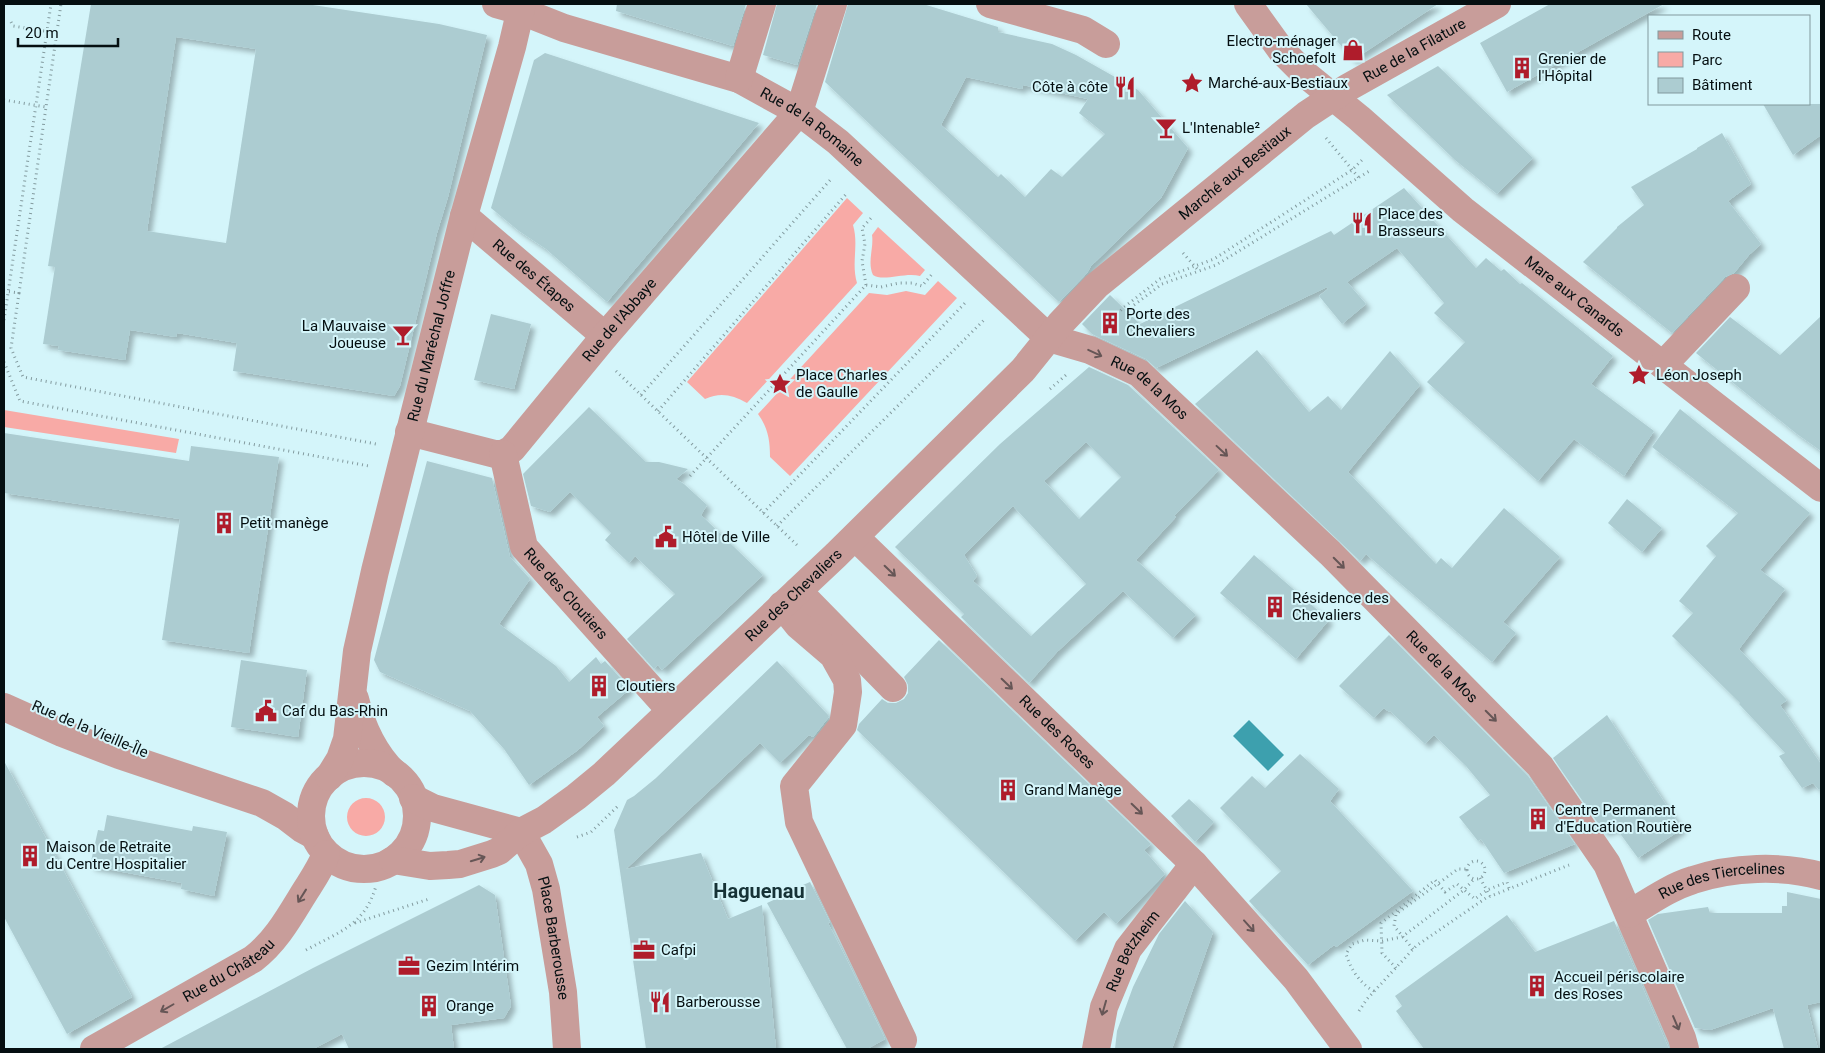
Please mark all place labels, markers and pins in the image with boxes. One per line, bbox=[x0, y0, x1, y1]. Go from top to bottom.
place label: Electro-ménager Schoefolt bbox=[1226, 32, 1336, 67]
shop icon: Electro-ménager Schoefolt bbox=[1340, 37, 1366, 63]
place label: Grenier de l'Hôpital bbox=[1538, 50, 1606, 85]
building icon: Grenier de l'Hôpital bbox=[1509, 55, 1535, 81]
place icon: Marché-aux-Bestiaux bbox=[1179, 70, 1205, 96]
restaurant icon: Côte à côte bbox=[1112, 74, 1138, 100]
place label: Marché-aux-Bestiaux bbox=[1208, 74, 1348, 92]
place label: Côte à côte bbox=[1032, 78, 1108, 96]
bar icon: L'Intenable² bbox=[1153, 115, 1179, 141]
place label: L'Intenable² bbox=[1182, 119, 1260, 137]
place label: Place des Brasseurs bbox=[1378, 205, 1445, 240]
restaurant icon: Place des Brasseurs bbox=[1349, 210, 1375, 236]
place label: Porte des Chevaliers bbox=[1126, 305, 1195, 340]
building icon: Porte des Chevaliers bbox=[1097, 310, 1123, 336]
place label: La Mauvaise Joueuse bbox=[302, 317, 386, 352]
bar icon: La Mauvaise Joueuse bbox=[390, 322, 416, 348]
place icon: Léon Joseph bbox=[1626, 362, 1652, 388]
place label: Place Charles de Gaulle bbox=[796, 366, 887, 401]
place label: Léon Joseph bbox=[1656, 366, 1742, 384]
place icon: Place Charles de Gaulle bbox=[767, 371, 793, 397]
building icon: Petit manège bbox=[211, 510, 237, 536]
place label: Petit manège bbox=[240, 514, 328, 532]
public building icon: Hôtel de Ville bbox=[653, 524, 679, 550]
place label: Hôtel de Ville bbox=[682, 528, 770, 546]
place label: Résidence des Chevaliers bbox=[1292, 589, 1389, 624]
building icon: Résidence des Chevaliers bbox=[1262, 594, 1288, 620]
building icon: Cloutiers bbox=[586, 673, 612, 699]
place label: Cloutiers bbox=[616, 677, 676, 695]
public building icon: Caf du Bas-Rhin bbox=[253, 698, 279, 724]
place label: Caf du Bas-Rhin bbox=[282, 702, 388, 720]
building icon: Grand Manège bbox=[995, 777, 1021, 803]
place label: Grand Manège bbox=[1024, 781, 1122, 799]
place label: Centre Permanent d'Education Routière bbox=[1555, 801, 1692, 836]
building icon: Centre Permanent d'Education Routière bbox=[1525, 806, 1551, 832]
place label: Maison de Retraite du Centre Hospitalier bbox=[46, 838, 186, 873]
building icon: Maison de Retraite du Centre Hospitalier bbox=[17, 843, 43, 869]
office icon: Cafpi bbox=[631, 937, 657, 963]
place label: Cafpi bbox=[661, 941, 696, 959]
office icon: Gezim Intérim bbox=[396, 953, 422, 979]
place label: Gezim Intérim bbox=[426, 957, 519, 975]
place label: Accueil périscolaire des Roses bbox=[1554, 968, 1684, 1003]
building icon: Accueil périscolaire des Roses bbox=[1524, 973, 1550, 999]
restaurant icon: Barberousse bbox=[647, 989, 673, 1015]
building icon: Orange bbox=[416, 993, 442, 1019]
place label: Barberousse bbox=[676, 993, 760, 1011]
place label: Orange bbox=[446, 997, 494, 1015]

